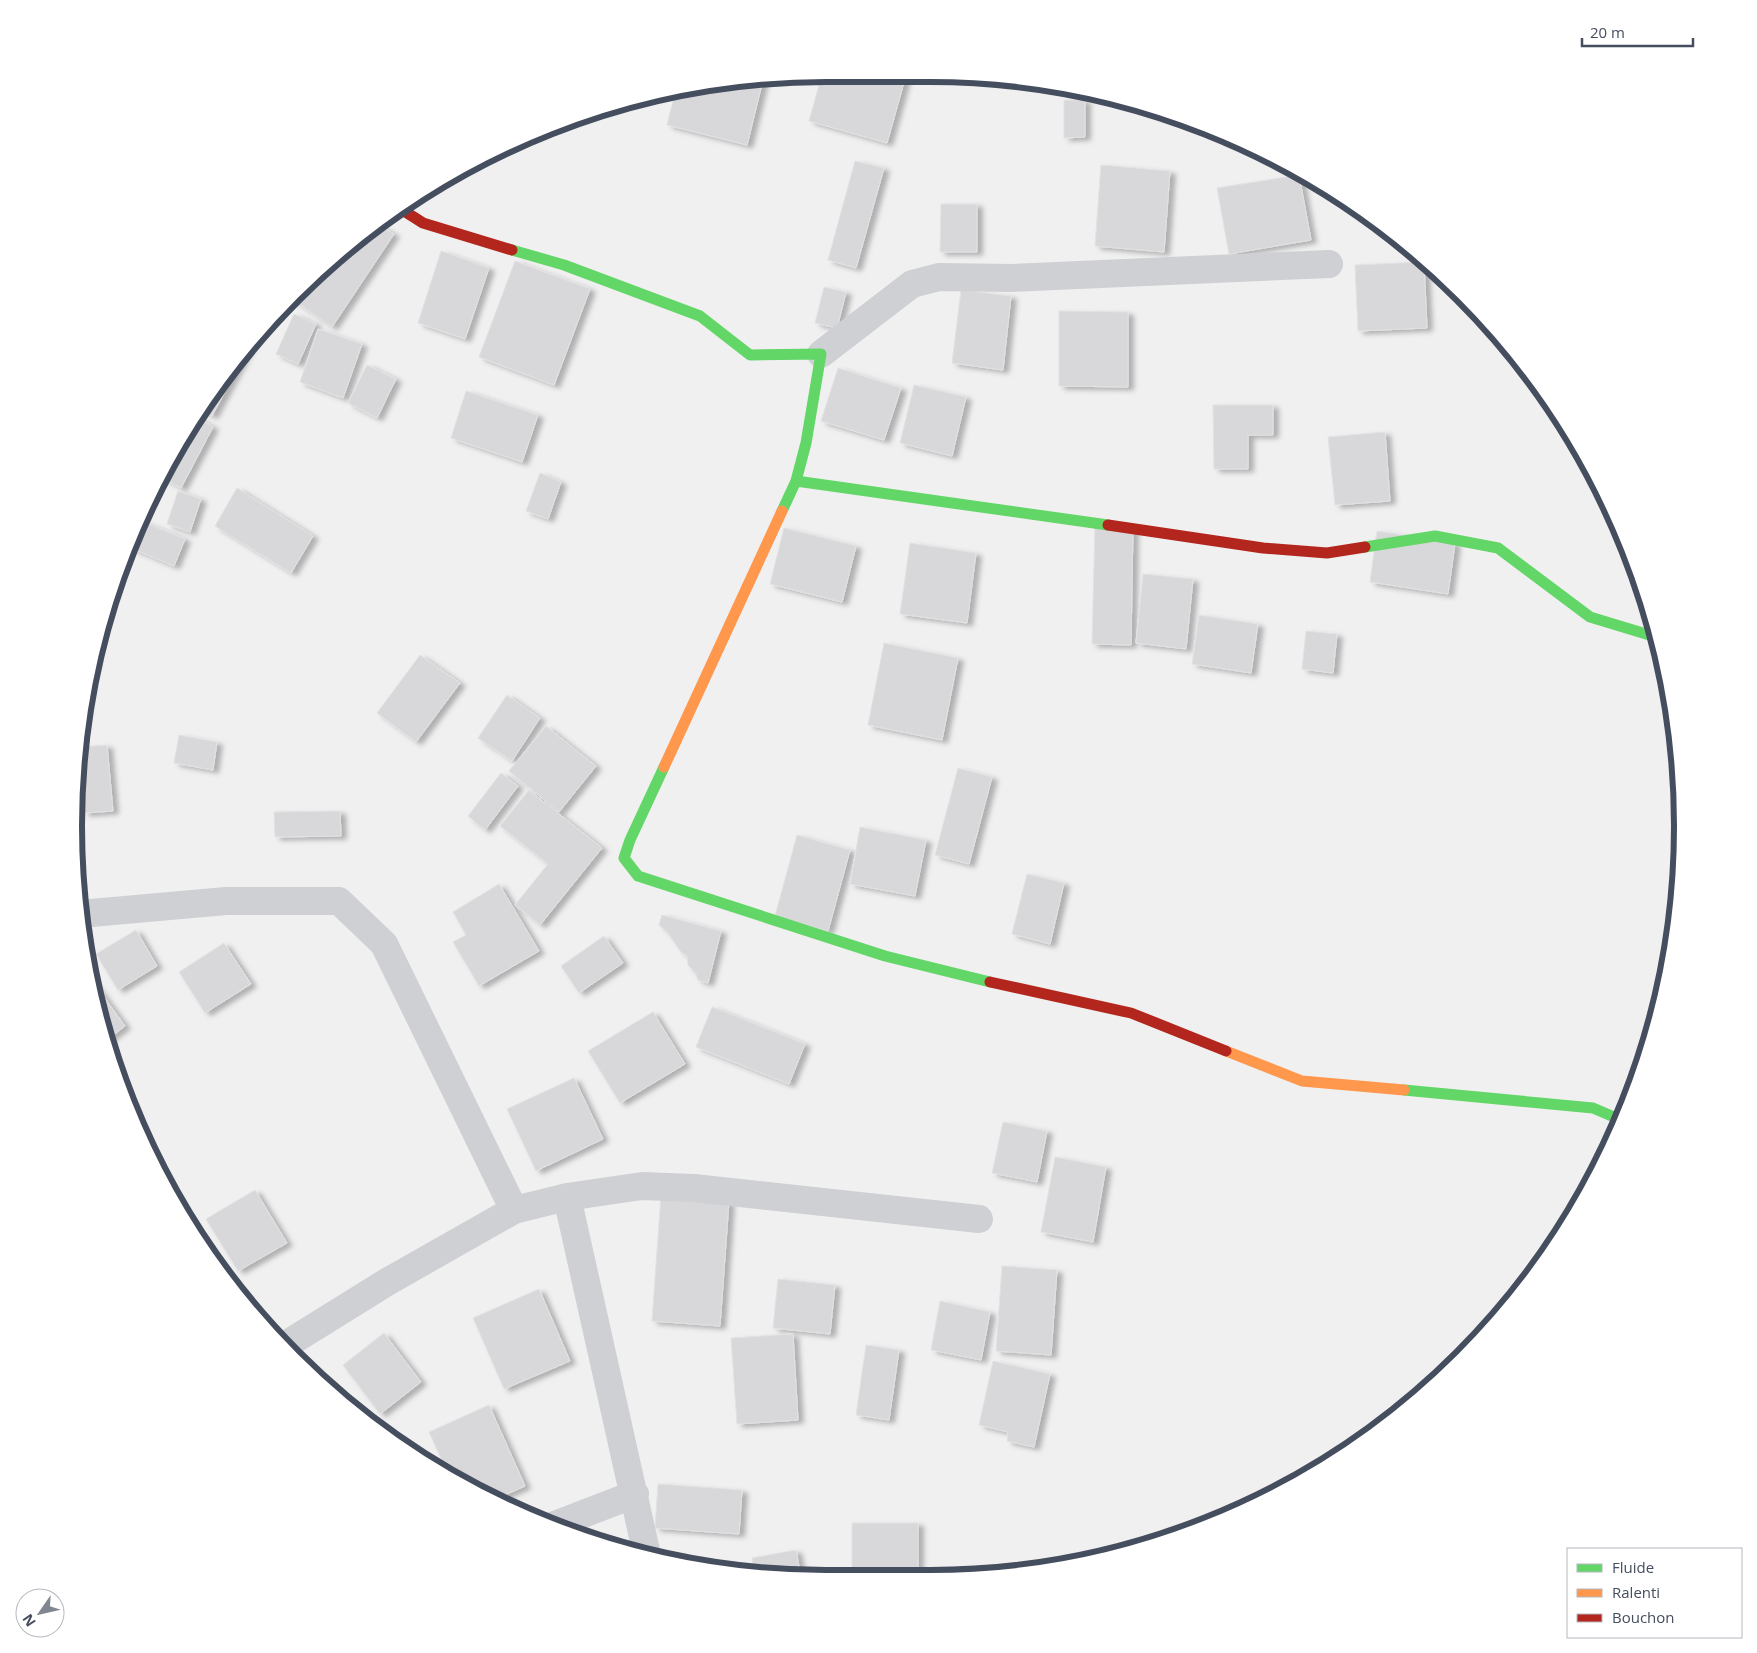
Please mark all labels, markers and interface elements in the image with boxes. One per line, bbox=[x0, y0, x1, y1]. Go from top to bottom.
scale bar bbox=[1582, 15, 1693, 47]
text: 20 m bbox=[1590, 22, 1625, 42]
legend bbox=[1567, 1548, 1742, 1638]
text: Fluide bbox=[1612, 1557, 1654, 1577]
text: Ralenti bbox=[1612, 1582, 1660, 1602]
north arrow bbox=[15, 1588, 65, 1638]
text: Bouchon bbox=[1612, 1607, 1675, 1627]
text: N bbox=[18, 1611, 40, 1631]

